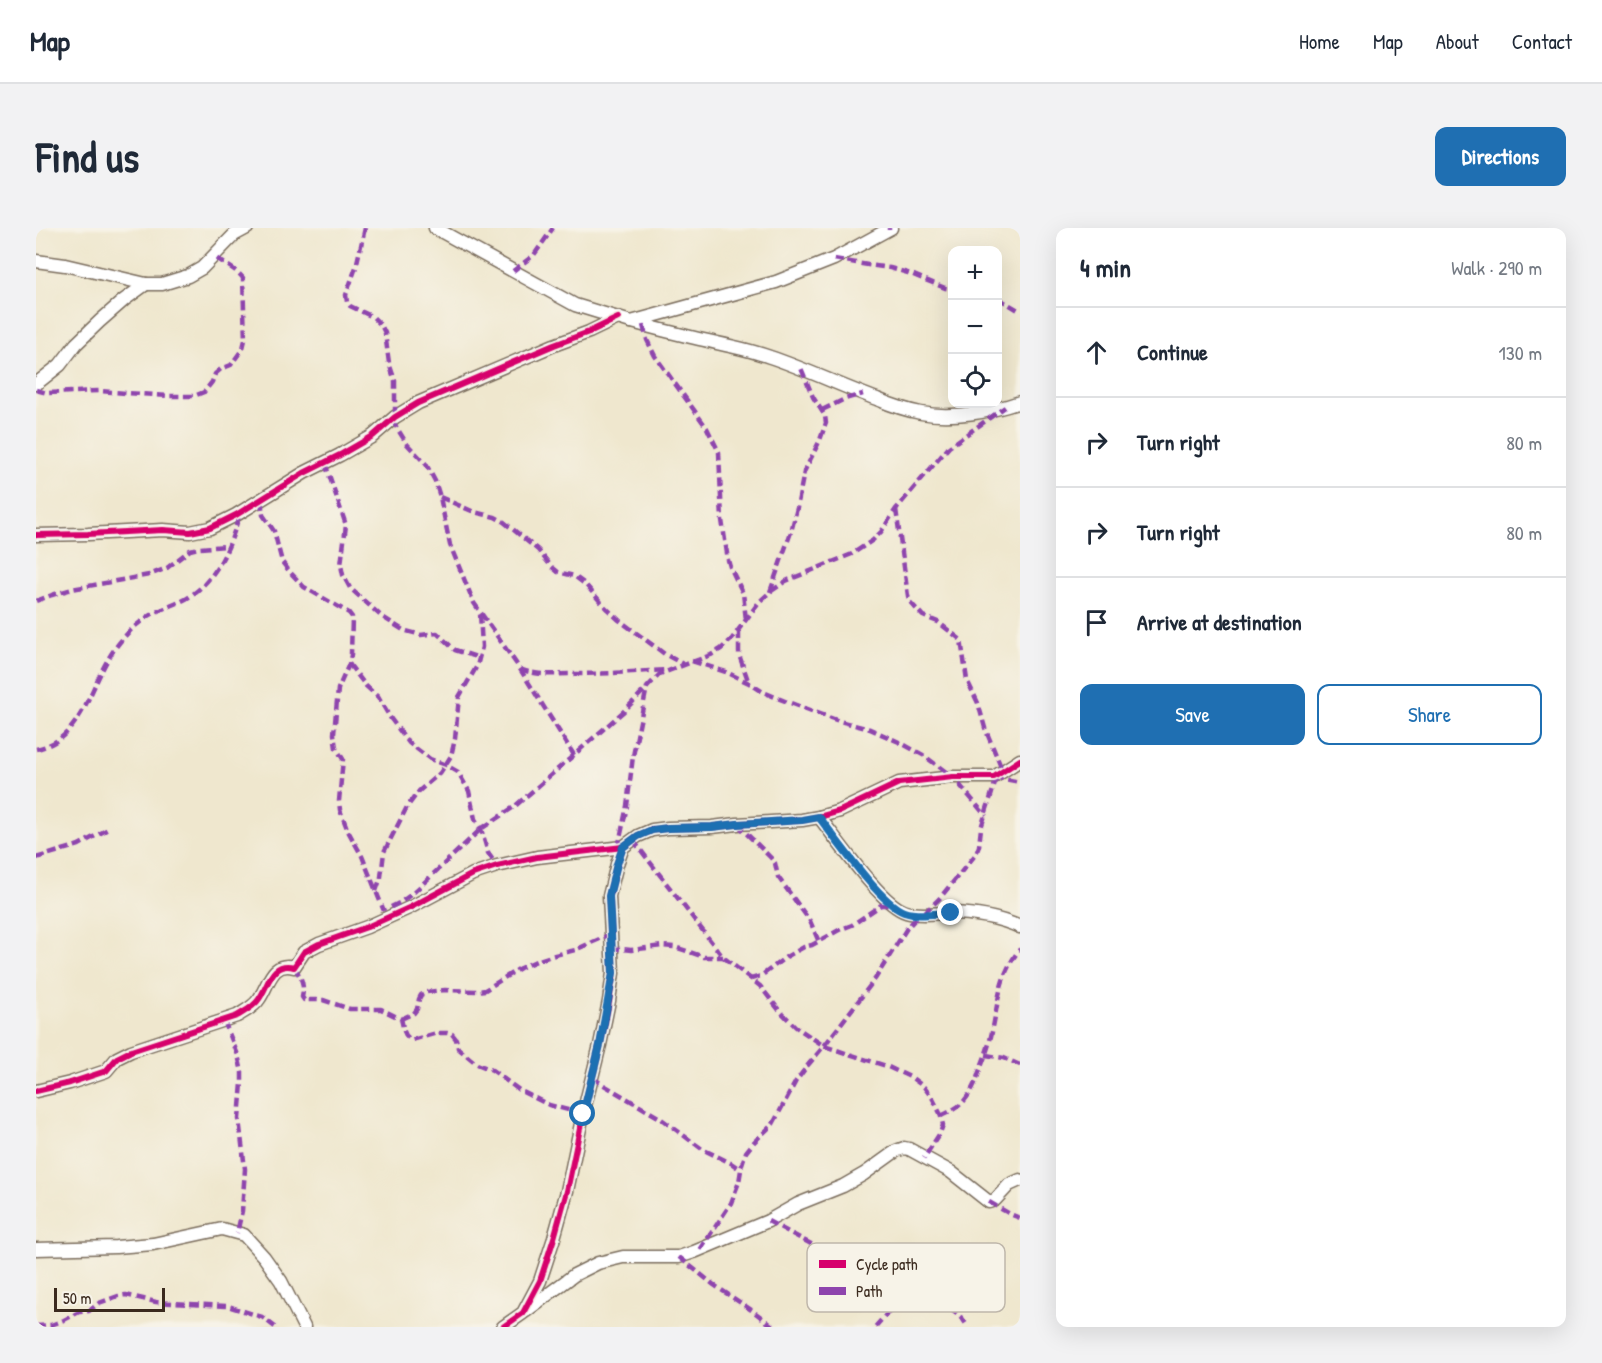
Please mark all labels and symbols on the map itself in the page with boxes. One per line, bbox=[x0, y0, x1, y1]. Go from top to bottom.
route end bbox=[937, 899, 963, 925]
route start bbox=[569, 1100, 595, 1126]
legend bbox=[807, 1243, 1005, 1312]
text: Cycle path bbox=[856, 1253, 918, 1275]
text: Path bbox=[856, 1280, 882, 1302]
scale bar bbox=[54, 1285, 165, 1312]

